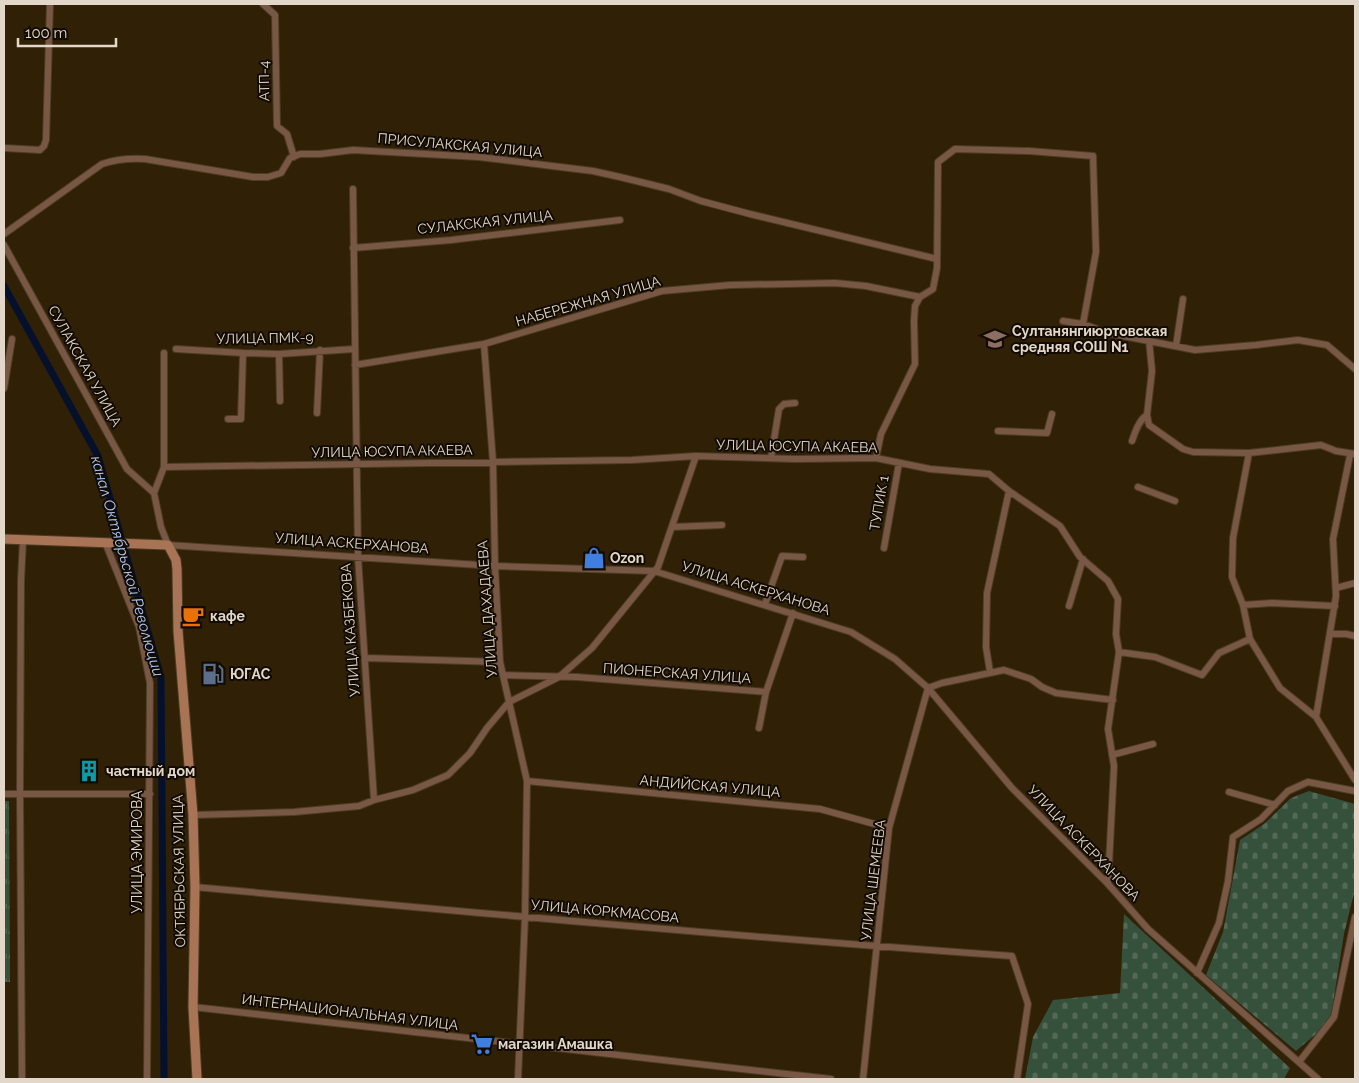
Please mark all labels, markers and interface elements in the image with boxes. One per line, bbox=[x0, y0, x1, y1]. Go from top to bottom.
scale bar bbox=[18, 15, 115, 47]
text: 100 m bbox=[25, 24, 67, 42]
street label: АТП-4 bbox=[256, 60, 272, 101]
street label: ПРИСУЛАКСКАЯ УЛИЦА bbox=[377, 130, 543, 160]
street label: СУЛАКСКАЯ УЛИЦА bbox=[417, 207, 554, 237]
street label: НАБЕРЕЖНАЯ УЛИЦА bbox=[514, 273, 663, 329]
street label: СУЛАКСКАЯ УЛИЦА bbox=[45, 303, 125, 430]
place label: Султанянгиюртовская средняя СОШ N1 bbox=[1012, 323, 1167, 355]
school or university icon: Султанянгиюртовская средняя СОШ N1 bbox=[982, 326, 1008, 352]
street label: УЛИЦА ПМК-9 bbox=[216, 329, 314, 347]
street label: УЛИЦА ЮСУПА АКАЕВА bbox=[716, 437, 878, 455]
street label: УЛИЦА ЮСУПА АКАЕВА bbox=[311, 442, 473, 460]
water label: канал Октябрьской Революции bbox=[87, 454, 167, 679]
street label: ТУПИК 1 bbox=[866, 474, 892, 532]
street label: УЛИЦА АСКЕРХАНОВА bbox=[275, 530, 430, 556]
street label: УЛИЦА ДАХАДАЕВА bbox=[474, 539, 500, 678]
shop icon: Ozon bbox=[581, 545, 607, 571]
place label: Ozon bbox=[610, 550, 644, 566]
street label: УЛИЦА АСКЕРХАНОВА bbox=[680, 558, 833, 618]
street label: УЛИЦА КАЗБЕКОВА bbox=[337, 562, 363, 697]
cafe icon: кафе bbox=[180, 603, 206, 629]
place label: кафе bbox=[210, 608, 245, 624]
street label: ПИОНЕРСКАЯ УЛИЦА bbox=[602, 660, 752, 686]
fuel station icon: ЮГАС bbox=[200, 661, 226, 687]
place label: ЮГАС bbox=[230, 666, 271, 682]
building icon: частный дом bbox=[76, 758, 102, 784]
place label: частный дом bbox=[106, 763, 195, 779]
street label: АНДИЙСКАЯ УЛИЦА bbox=[639, 771, 782, 800]
street label: УЛИЦА АСКЕРХАНОВА bbox=[1025, 782, 1144, 904]
street label: УЛИЦА ЭМИРОВА bbox=[129, 790, 145, 914]
street label: ОКТЯБРЬСКАЯ УЛИЦА bbox=[170, 794, 188, 947]
street label: УЛИЦА ШЕМЕЕВА bbox=[858, 818, 888, 942]
street label: УЛИЦА КОРКМАСОВА bbox=[530, 897, 680, 925]
street label: ИНТЕРНАЦИОНАЛЬНАЯ УЛИЦА bbox=[241, 991, 460, 1033]
supermarket icon: магазин Амашка bbox=[469, 1031, 495, 1057]
place label: магазин Амашка bbox=[498, 1036, 613, 1052]

